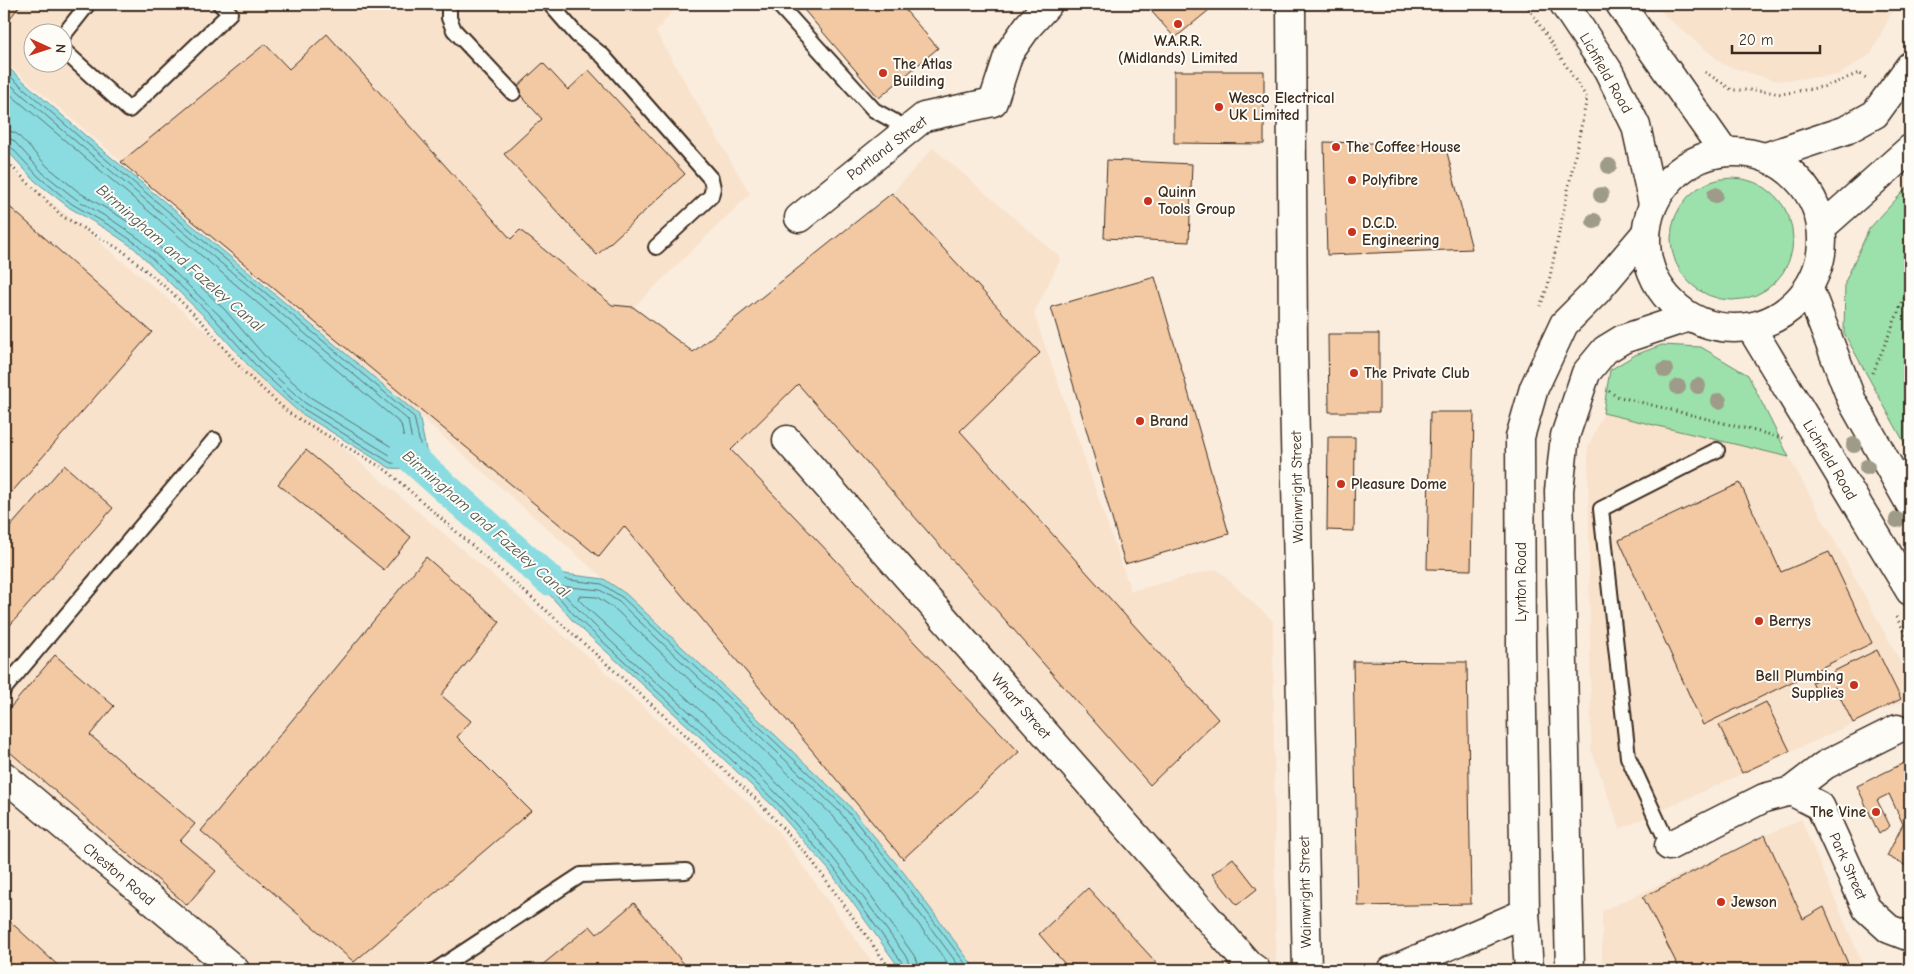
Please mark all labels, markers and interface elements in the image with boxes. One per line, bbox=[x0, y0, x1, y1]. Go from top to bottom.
marker: W.A.R.R. (Midlands) Limited bbox=[1172, 18, 1184, 30]
north arrow bbox=[22, 22, 72, 72]
scale bar bbox=[1732, 22, 1819, 54]
street label: Lichfield Road bbox=[1576, 30, 1636, 116]
text: 20 m bbox=[1739, 31, 1773, 49]
place label: W.A.R.R. (Midlands) Limited bbox=[1118, 32, 1238, 67]
text: N bbox=[52, 44, 69, 54]
place label: The Atlas Building bbox=[893, 55, 952, 90]
marker: The Atlas Building bbox=[877, 67, 889, 79]
place label: Wesco Electrical UK Limited bbox=[1229, 89, 1335, 124]
marker: Wesco Electrical UK Limited bbox=[1213, 101, 1225, 113]
street label: Portland Street bbox=[843, 112, 931, 184]
place label: The Coffee House bbox=[1346, 138, 1461, 156]
marker: The Coffee House bbox=[1330, 141, 1342, 153]
place label: Polyfibre bbox=[1362, 171, 1418, 189]
marker: Polyfibre bbox=[1346, 174, 1358, 186]
water label: Birmingham and Fazeley Canal bbox=[93, 181, 267, 336]
place label: Quinn Tools Group bbox=[1158, 183, 1235, 218]
marker: Quinn Tools Group bbox=[1142, 195, 1154, 207]
place label: D.C.D. Engineering bbox=[1362, 214, 1440, 249]
marker: D.C.D. Engineering bbox=[1346, 226, 1358, 238]
place label: The Private Club bbox=[1364, 364, 1470, 382]
marker: The Private Club bbox=[1348, 367, 1360, 379]
place label: Brand bbox=[1150, 412, 1188, 430]
marker: Brand bbox=[1134, 415, 1146, 427]
street label: Lichfield Road bbox=[1799, 417, 1861, 503]
street label: Wainwright Street bbox=[1287, 430, 1307, 543]
water label: Birmingham and Fazeley Canal bbox=[399, 447, 573, 602]
place label: Pleasure Dome bbox=[1351, 475, 1447, 493]
marker: Pleasure Dome bbox=[1335, 478, 1347, 490]
street label: Lynton Road bbox=[1512, 542, 1530, 622]
place label: Berrys bbox=[1769, 612, 1811, 630]
marker: Berrys bbox=[1753, 615, 1765, 627]
place label: Bell Plumbing Supplies bbox=[1756, 667, 1844, 702]
street label: Wharf Street bbox=[987, 669, 1055, 743]
marker: Bell Plumbing Supplies bbox=[1848, 679, 1860, 691]
place label: The Vine bbox=[1810, 803, 1866, 821]
marker: The Vine bbox=[1870, 806, 1882, 818]
street label: Park Street bbox=[1825, 830, 1871, 903]
street label: Wainwright Street bbox=[1295, 835, 1315, 948]
street label: Cheston Road bbox=[79, 839, 159, 909]
place label: Jewson bbox=[1731, 893, 1777, 911]
marker: Jewson bbox=[1715, 896, 1727, 908]

